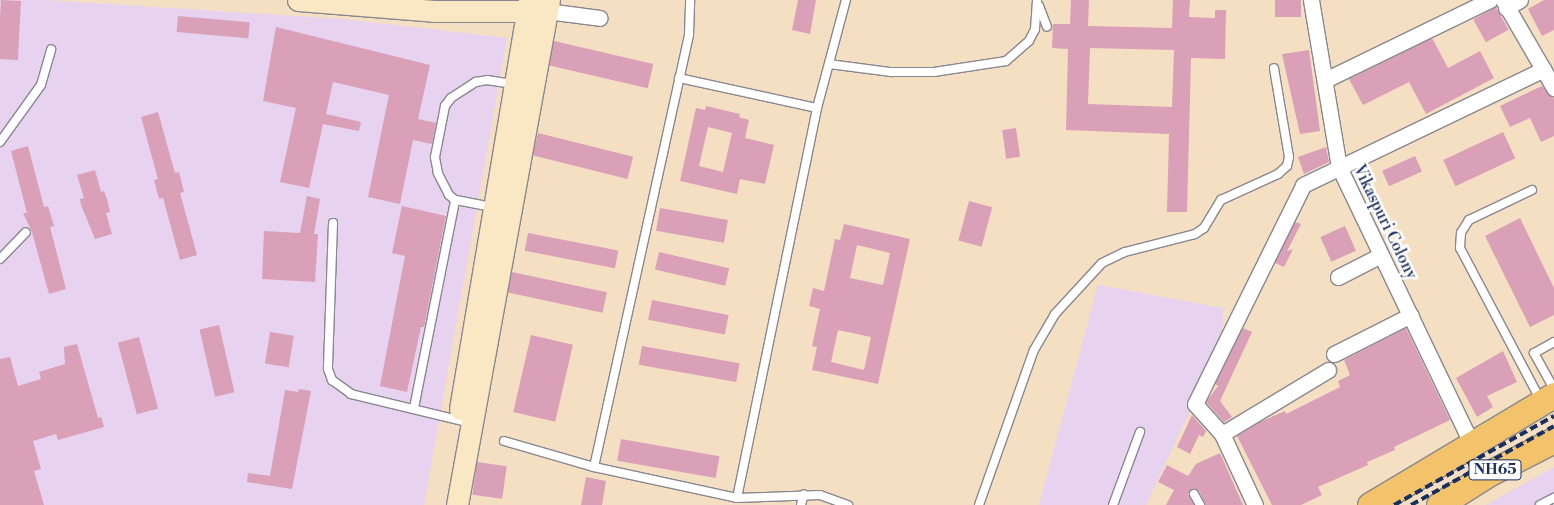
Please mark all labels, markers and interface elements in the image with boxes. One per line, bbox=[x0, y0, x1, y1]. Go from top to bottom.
street label: Vikaspuri Colony bbox=[1349, 162, 1421, 282]
road number: NH65 bbox=[1468, 458, 1522, 482]

